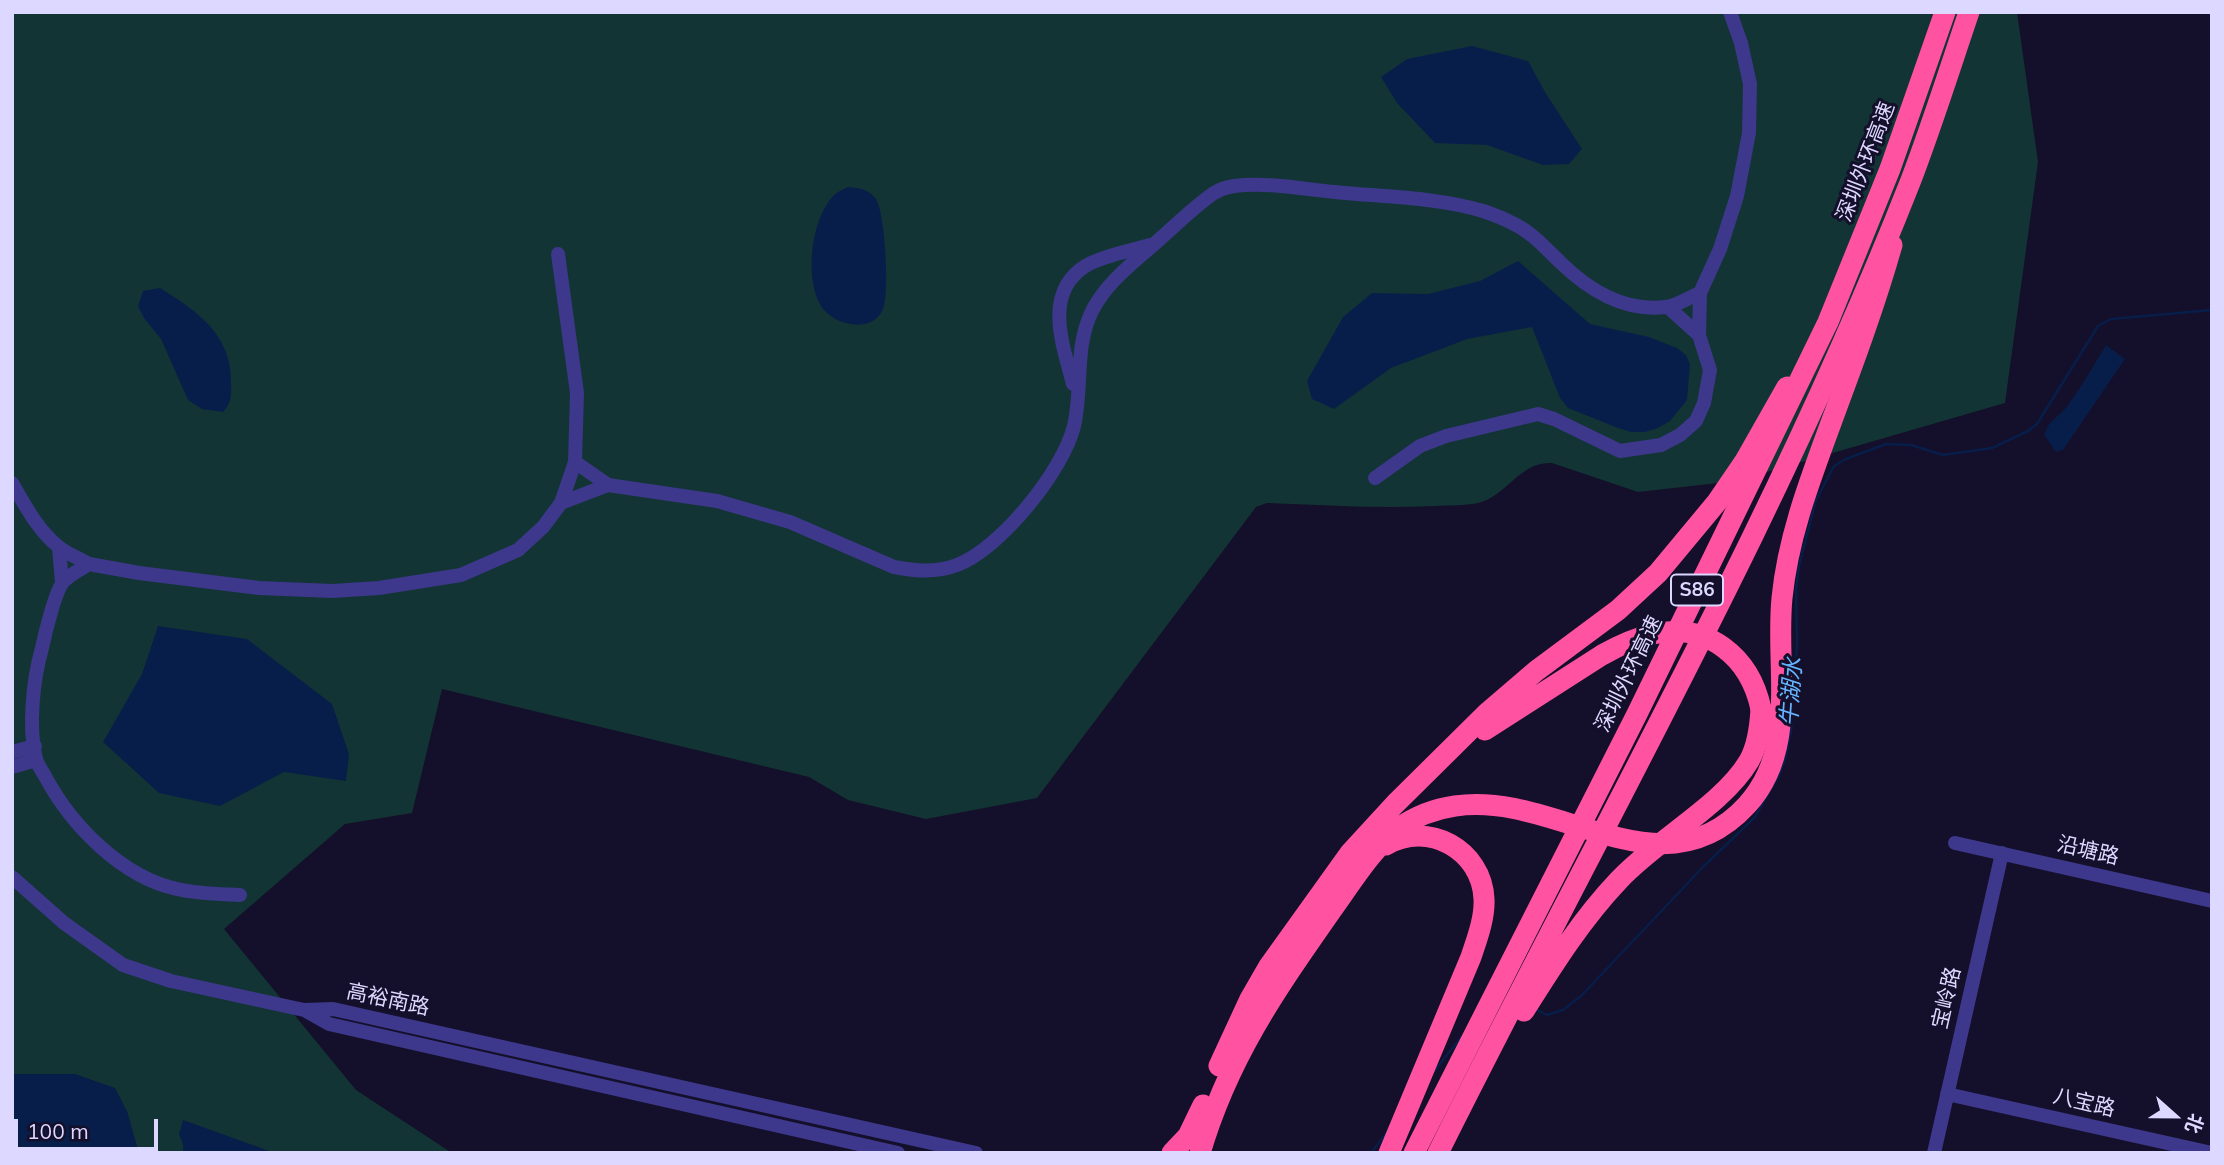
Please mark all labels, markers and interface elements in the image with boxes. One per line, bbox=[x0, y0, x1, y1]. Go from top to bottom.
street label: 深圳外环高速 bbox=[1832, 99, 1900, 225]
road number: S86 bbox=[1671, 575, 1723, 606]
street label: 深圳外环高速 bbox=[1590, 612, 1668, 736]
water label: 牛湖水 bbox=[1776, 657, 1808, 727]
street label: 沿塘路 bbox=[2054, 832, 2122, 870]
street label: 宝岭路 bbox=[1928, 964, 1966, 1032]
street label: 高裕南路 bbox=[344, 979, 432, 1021]
north arrow bbox=[2140, 1081, 2210, 1151]
street label: 八宝路 bbox=[2050, 1084, 2118, 1122]
scale bar bbox=[18, 1106, 161, 1150]
text: 北 bbox=[2180, 1110, 2209, 1137]
text: 100 m bbox=[27, 1118, 89, 1144]

